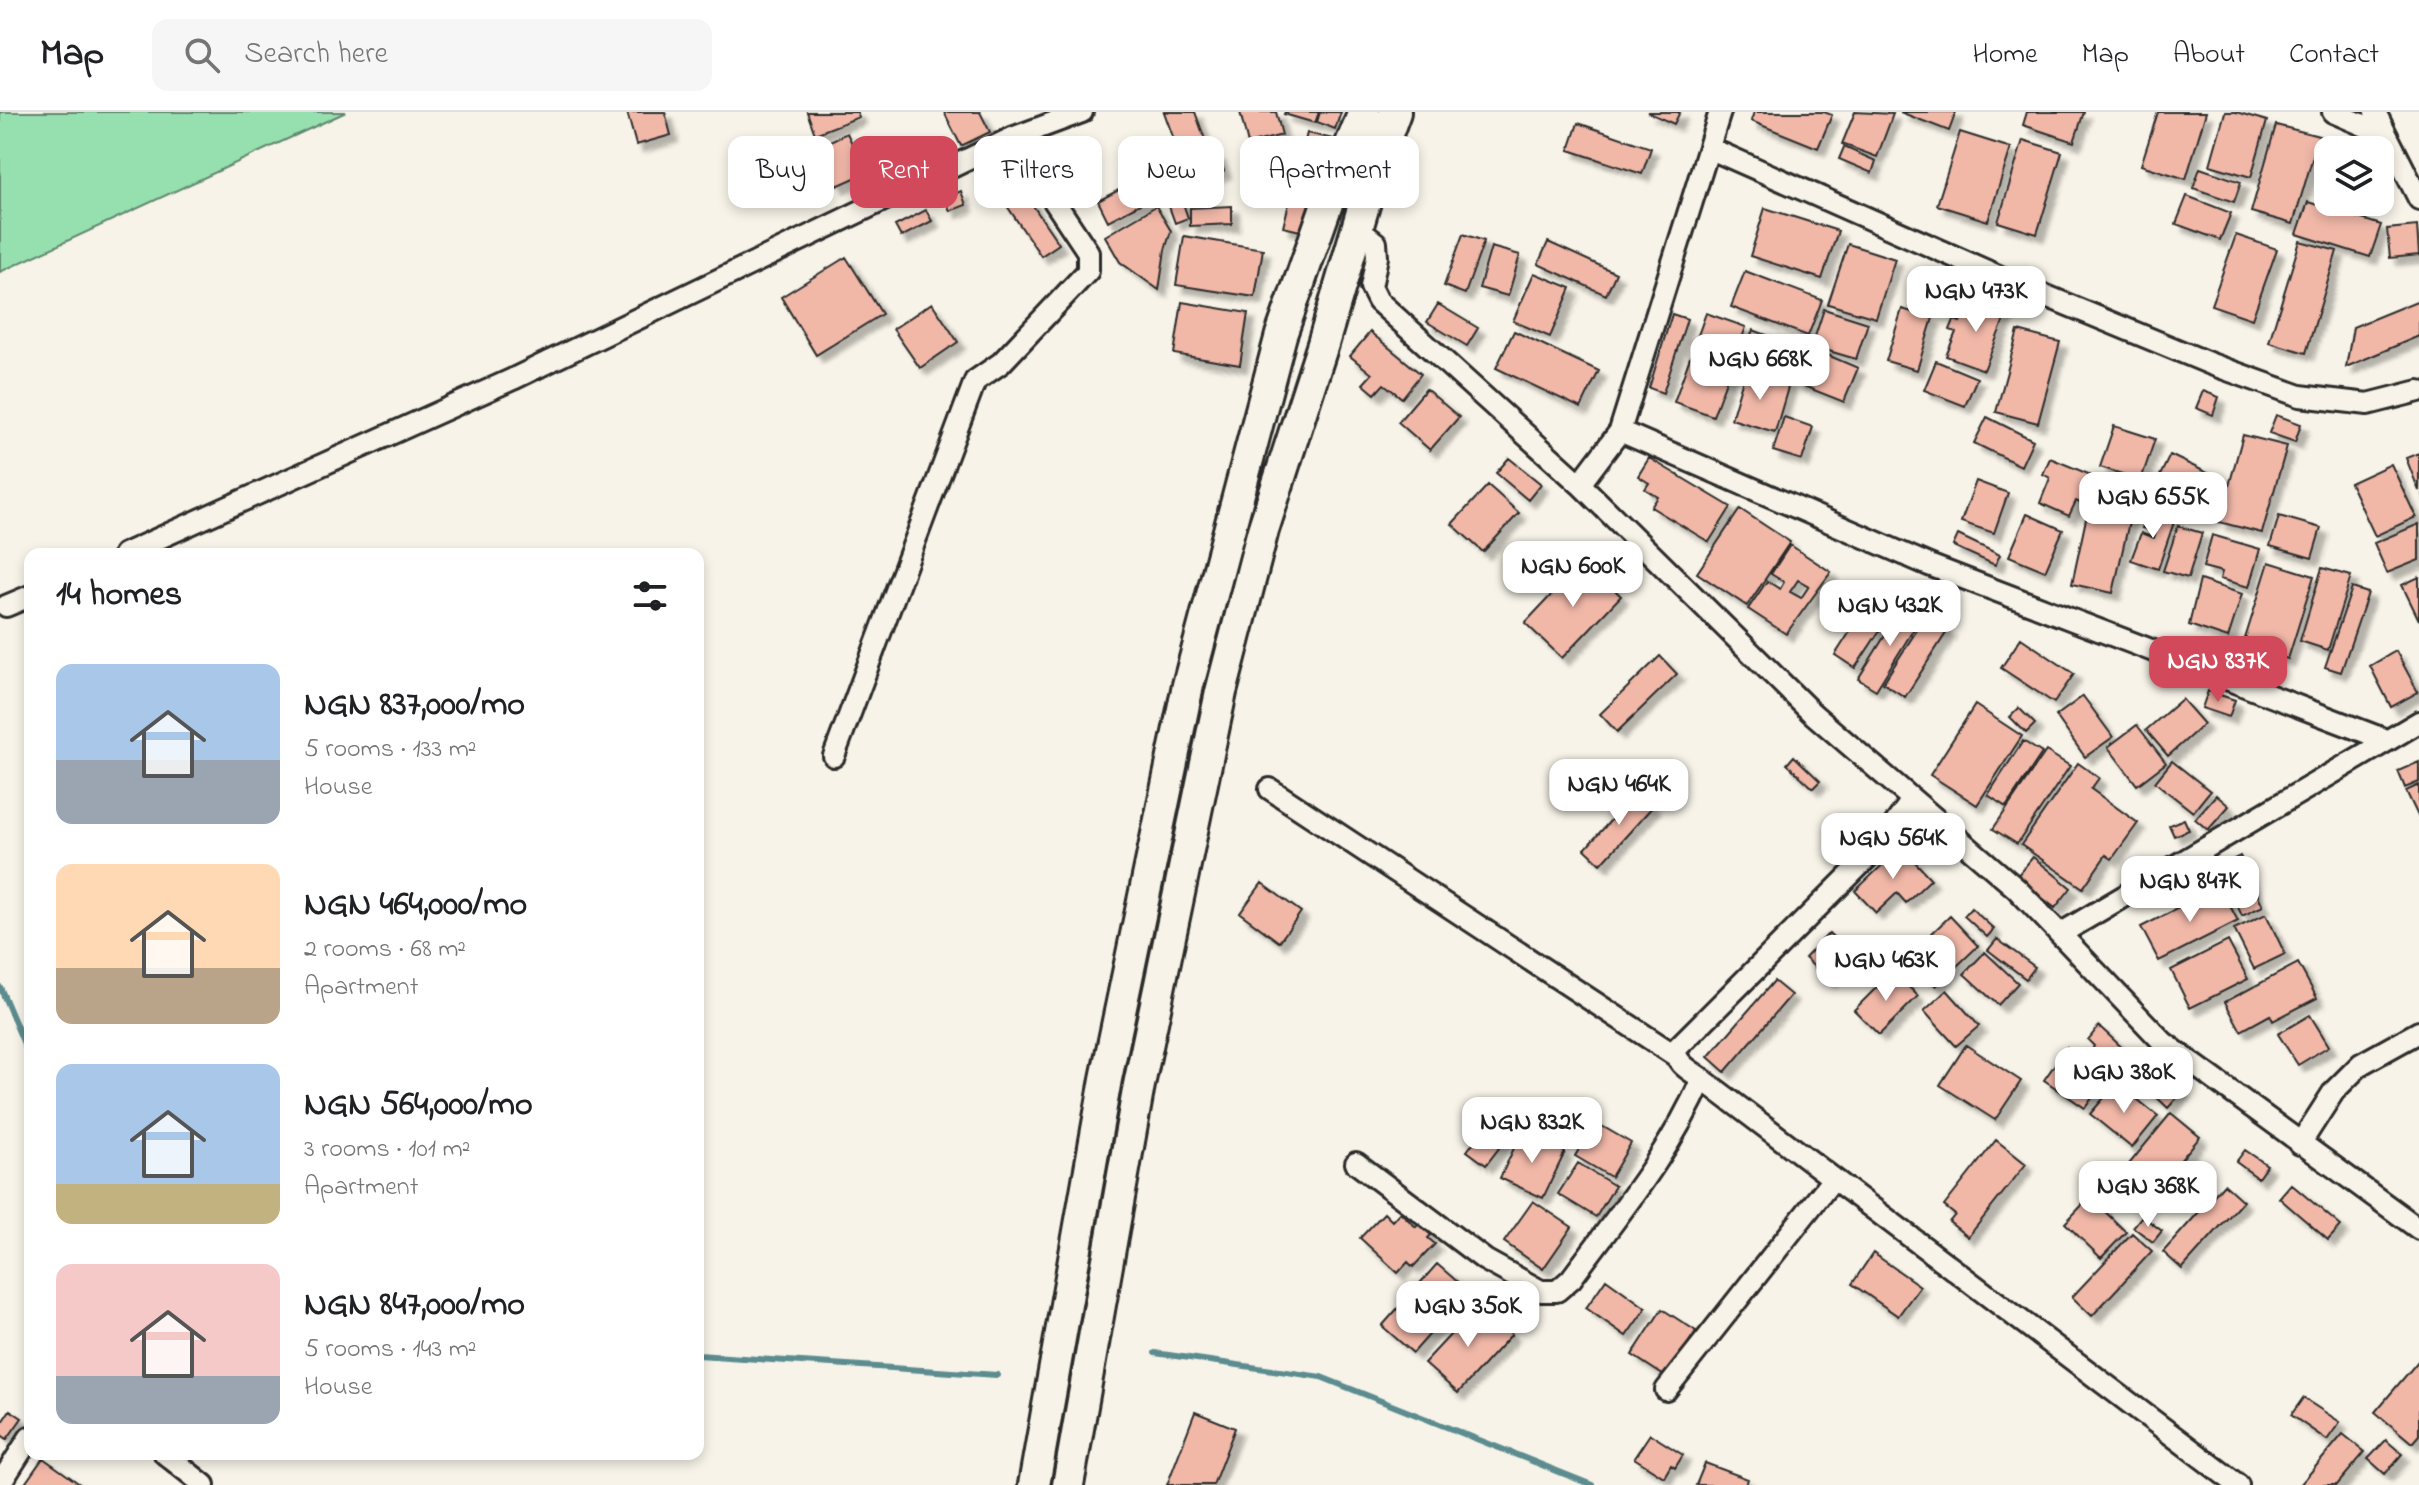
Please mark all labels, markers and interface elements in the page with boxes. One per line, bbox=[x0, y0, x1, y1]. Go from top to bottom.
search box bbox=[152, 19, 712, 91]
text: Map bbox=[40, 27, 104, 83]
icon: search bbox=[180, 33, 224, 77]
text: Search here bbox=[244, 33, 388, 77]
text: Home bbox=[1972, 35, 2038, 76]
text: Map bbox=[2082, 35, 2129, 76]
text: About bbox=[2173, 35, 2245, 76]
text: Contact bbox=[2289, 35, 2379, 76]
chip: Buy bbox=[728, 136, 834, 208]
chip: Rent bbox=[850, 136, 958, 208]
chip: Filters bbox=[974, 136, 1102, 208]
chip: New bbox=[1118, 136, 1224, 208]
chip: Apartment bbox=[1240, 136, 1419, 208]
map controls bbox=[2314, 136, 2394, 216]
button: layers bbox=[2314, 136, 2394, 216]
pin: NGN 473K bbox=[1893, 266, 2059, 334]
text: NGN 473K bbox=[1925, 273, 2027, 311]
pin: NGN 668K bbox=[1677, 334, 1843, 402]
text: NGN 668K bbox=[1708, 341, 1812, 379]
pin: NGN 655K bbox=[2070, 472, 2236, 540]
text: NGN 655K bbox=[2097, 479, 2209, 517]
pin: NGN 600K bbox=[1490, 541, 1656, 609]
text: NGN 600K bbox=[1521, 548, 1625, 586]
text: 14 homes bbox=[56, 571, 182, 621]
icon: filters bbox=[628, 574, 672, 618]
pin: NGN 432K bbox=[1807, 580, 1973, 648]
text: NGN 432K bbox=[1838, 587, 1942, 625]
pin: NGN 837K bbox=[2135, 636, 2301, 704]
text: NGN 837K bbox=[2167, 643, 2269, 681]
text: NGN 837,000/mo bbox=[304, 681, 525, 731]
icon: home bbox=[120, 696, 216, 792]
text: 5 rooms · 133 m² bbox=[304, 731, 477, 769]
pin: NGN 464K bbox=[1536, 759, 1702, 827]
text: NGN 464K bbox=[1567, 766, 1671, 804]
text: House bbox=[304, 769, 372, 807]
pin: NGN 564K bbox=[1810, 813, 1976, 881]
text: NGN 564K bbox=[1839, 820, 1947, 858]
pin: NGN 847K bbox=[2107, 856, 2273, 924]
text: NGN 847K bbox=[2139, 863, 2241, 901]
text: NGN 464,000/mo bbox=[304, 881, 527, 931]
icon: home bbox=[120, 896, 216, 992]
text: 2 rooms · 68 m² bbox=[304, 931, 466, 969]
pin: NGN 463K bbox=[1803, 935, 1969, 1003]
text: NGN 463K bbox=[1834, 942, 1938, 980]
text: Apartment bbox=[304, 969, 418, 1007]
pin: NGN 380K bbox=[2041, 1047, 2207, 1115]
text: NGN 380K bbox=[2073, 1054, 2175, 1092]
text: NGN 564,000/mo bbox=[304, 1081, 533, 1131]
icon: home bbox=[120, 1096, 216, 1192]
pin: NGN 832K bbox=[1449, 1097, 1615, 1165]
text: NGN 832K bbox=[1480, 1104, 1584, 1142]
text: 3 rooms · 101 m² bbox=[304, 1131, 470, 1169]
pin: NGN 368K bbox=[2065, 1161, 2231, 1229]
text: NGN 368K bbox=[2097, 1168, 2199, 1206]
text: Apartment bbox=[304, 1169, 418, 1207]
text: NGN 847,000/mo bbox=[304, 1281, 525, 1331]
pin: NGN 350K bbox=[1385, 1281, 1551, 1349]
text: NGN 350K bbox=[1414, 1288, 1522, 1326]
icon: home bbox=[120, 1296, 216, 1392]
text: 5 rooms · 143 m² bbox=[304, 1331, 477, 1369]
text: House bbox=[304, 1369, 372, 1407]

